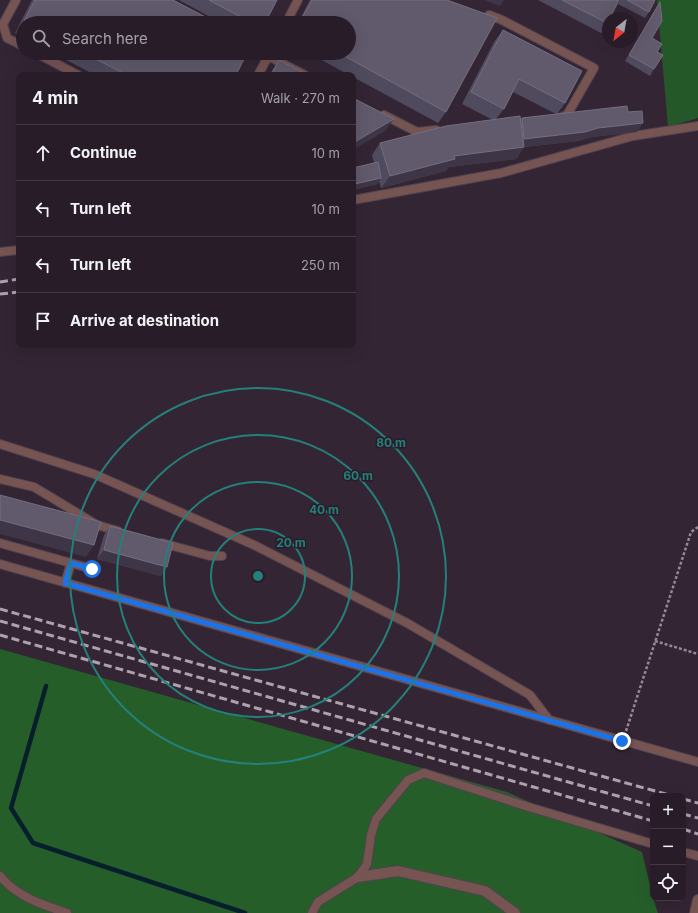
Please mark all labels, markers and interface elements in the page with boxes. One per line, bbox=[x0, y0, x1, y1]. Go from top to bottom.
north arrow bbox=[602, 12, 638, 48]
search box bbox=[16, 16, 356, 60]
icon: search bbox=[30, 27, 52, 49]
text: Search here bbox=[62, 29, 148, 48]
text: 4 min bbox=[32, 88, 78, 108]
text: Walk · 270 m bbox=[261, 90, 340, 106]
icon: ahead bbox=[32, 142, 54, 164]
text: Continue bbox=[70, 143, 137, 162]
text: 10 m bbox=[311, 145, 340, 161]
icon: left bbox=[32, 198, 54, 220]
text: Turn left bbox=[70, 199, 131, 218]
text: 10 m bbox=[311, 201, 340, 217]
icon: left bbox=[32, 254, 54, 276]
text: Turn left bbox=[70, 255, 131, 274]
text: 250 m bbox=[301, 257, 340, 273]
icon: arrive bbox=[32, 310, 54, 332]
text: Arrive at destination bbox=[70, 311, 219, 330]
text: 80 m bbox=[376, 435, 406, 450]
text: 60 m bbox=[343, 468, 373, 483]
text: 40 m bbox=[309, 502, 339, 517]
text: 20 m bbox=[276, 535, 306, 550]
route start bbox=[83, 560, 101, 578]
centre of rings bbox=[251, 569, 265, 583]
route end bbox=[613, 732, 631, 750]
map controls bbox=[650, 793, 686, 901]
button: + bbox=[650, 793, 686, 829]
button: − bbox=[650, 829, 686, 865]
button: locate bbox=[650, 865, 686, 901]

